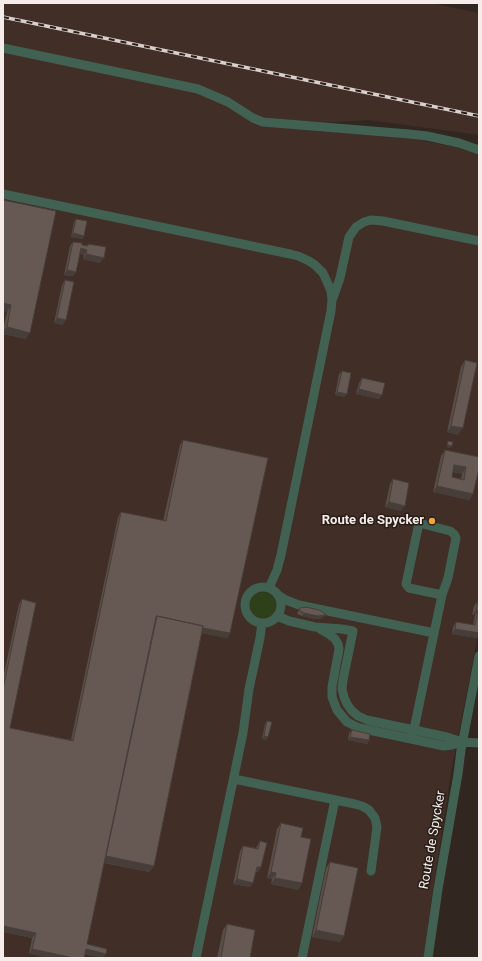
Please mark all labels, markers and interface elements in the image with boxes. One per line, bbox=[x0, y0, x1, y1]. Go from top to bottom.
place label: Route de Spycker bbox=[322, 513, 424, 529]
marker: Route de Spycker bbox=[427, 516, 437, 526]
street label: Route de Spycker bbox=[417, 789, 449, 891]

